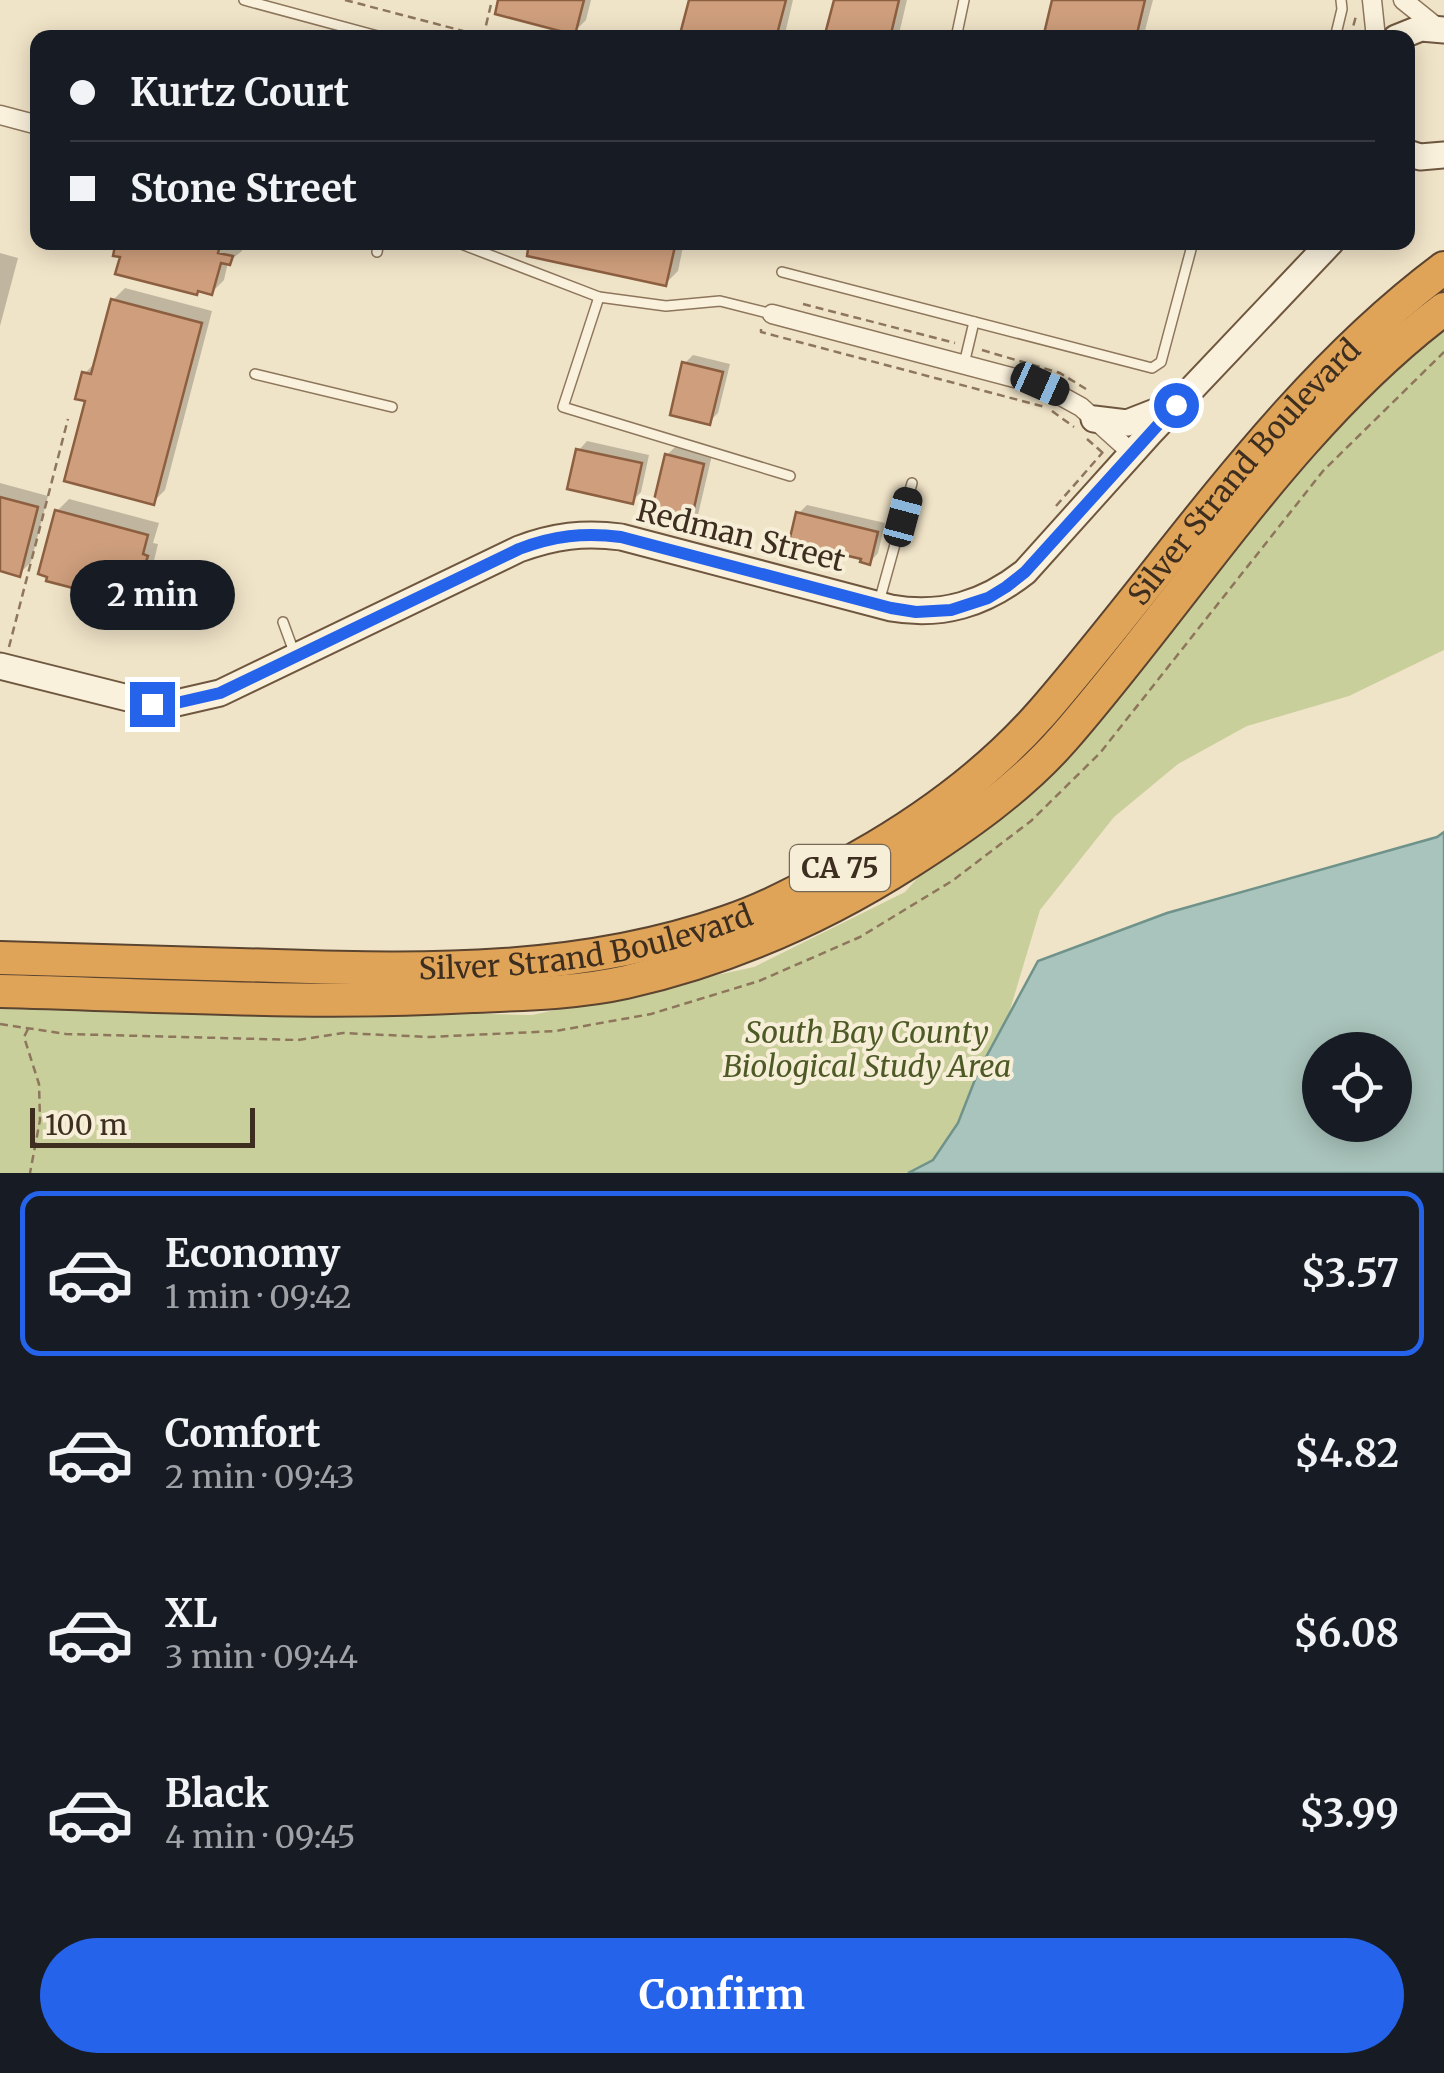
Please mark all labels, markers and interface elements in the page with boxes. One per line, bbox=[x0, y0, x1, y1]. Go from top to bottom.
text: Kurtz Court bbox=[130, 69, 349, 116]
text: Stone Street bbox=[130, 165, 357, 212]
street label: Silver Strand Boulevard bbox=[1119, 330, 1368, 612]
car bbox=[1006, 358, 1074, 410]
route start bbox=[1154, 383, 1199, 428]
car bbox=[881, 484, 925, 550]
street label: Redman Street bbox=[633, 491, 850, 579]
callout: 2 min bbox=[70, 559, 234, 629]
text: 2 min bbox=[107, 575, 198, 615]
route end bbox=[130, 682, 175, 727]
road number: CA 75 bbox=[790, 845, 890, 891]
street label: Silver Strand Boulevard bbox=[418, 896, 758, 987]
park label: South Bay County Biological Study Area bbox=[723, 1013, 1011, 1085]
map controls bbox=[1302, 1032, 1412, 1142]
button: locate bbox=[1302, 1032, 1412, 1142]
scale bar bbox=[30, 1103, 255, 1148]
text: 100 m bbox=[45, 1107, 127, 1143]
icon: car bbox=[45, 1229, 135, 1319]
text: Economy bbox=[165, 1230, 340, 1277]
text: $3.57 bbox=[1301, 1250, 1399, 1297]
text: 1 min · 09:42 bbox=[165, 1277, 352, 1317]
icon: car bbox=[45, 1409, 135, 1499]
text: Comfort bbox=[165, 1410, 321, 1457]
text: $4.82 bbox=[1294, 1430, 1399, 1477]
text: 2 min · 09:43 bbox=[165, 1457, 355, 1497]
icon: car bbox=[45, 1589, 135, 1679]
text: XL bbox=[165, 1590, 217, 1637]
text: $6.08 bbox=[1293, 1610, 1399, 1657]
text: 3 min · 09:44 bbox=[165, 1637, 358, 1677]
icon: car bbox=[45, 1769, 135, 1859]
text: Black bbox=[165, 1770, 269, 1817]
text: $3.99 bbox=[1299, 1790, 1399, 1837]
text: 4 min · 09:45 bbox=[165, 1817, 356, 1857]
button: Confirm bbox=[40, 1938, 1404, 2053]

